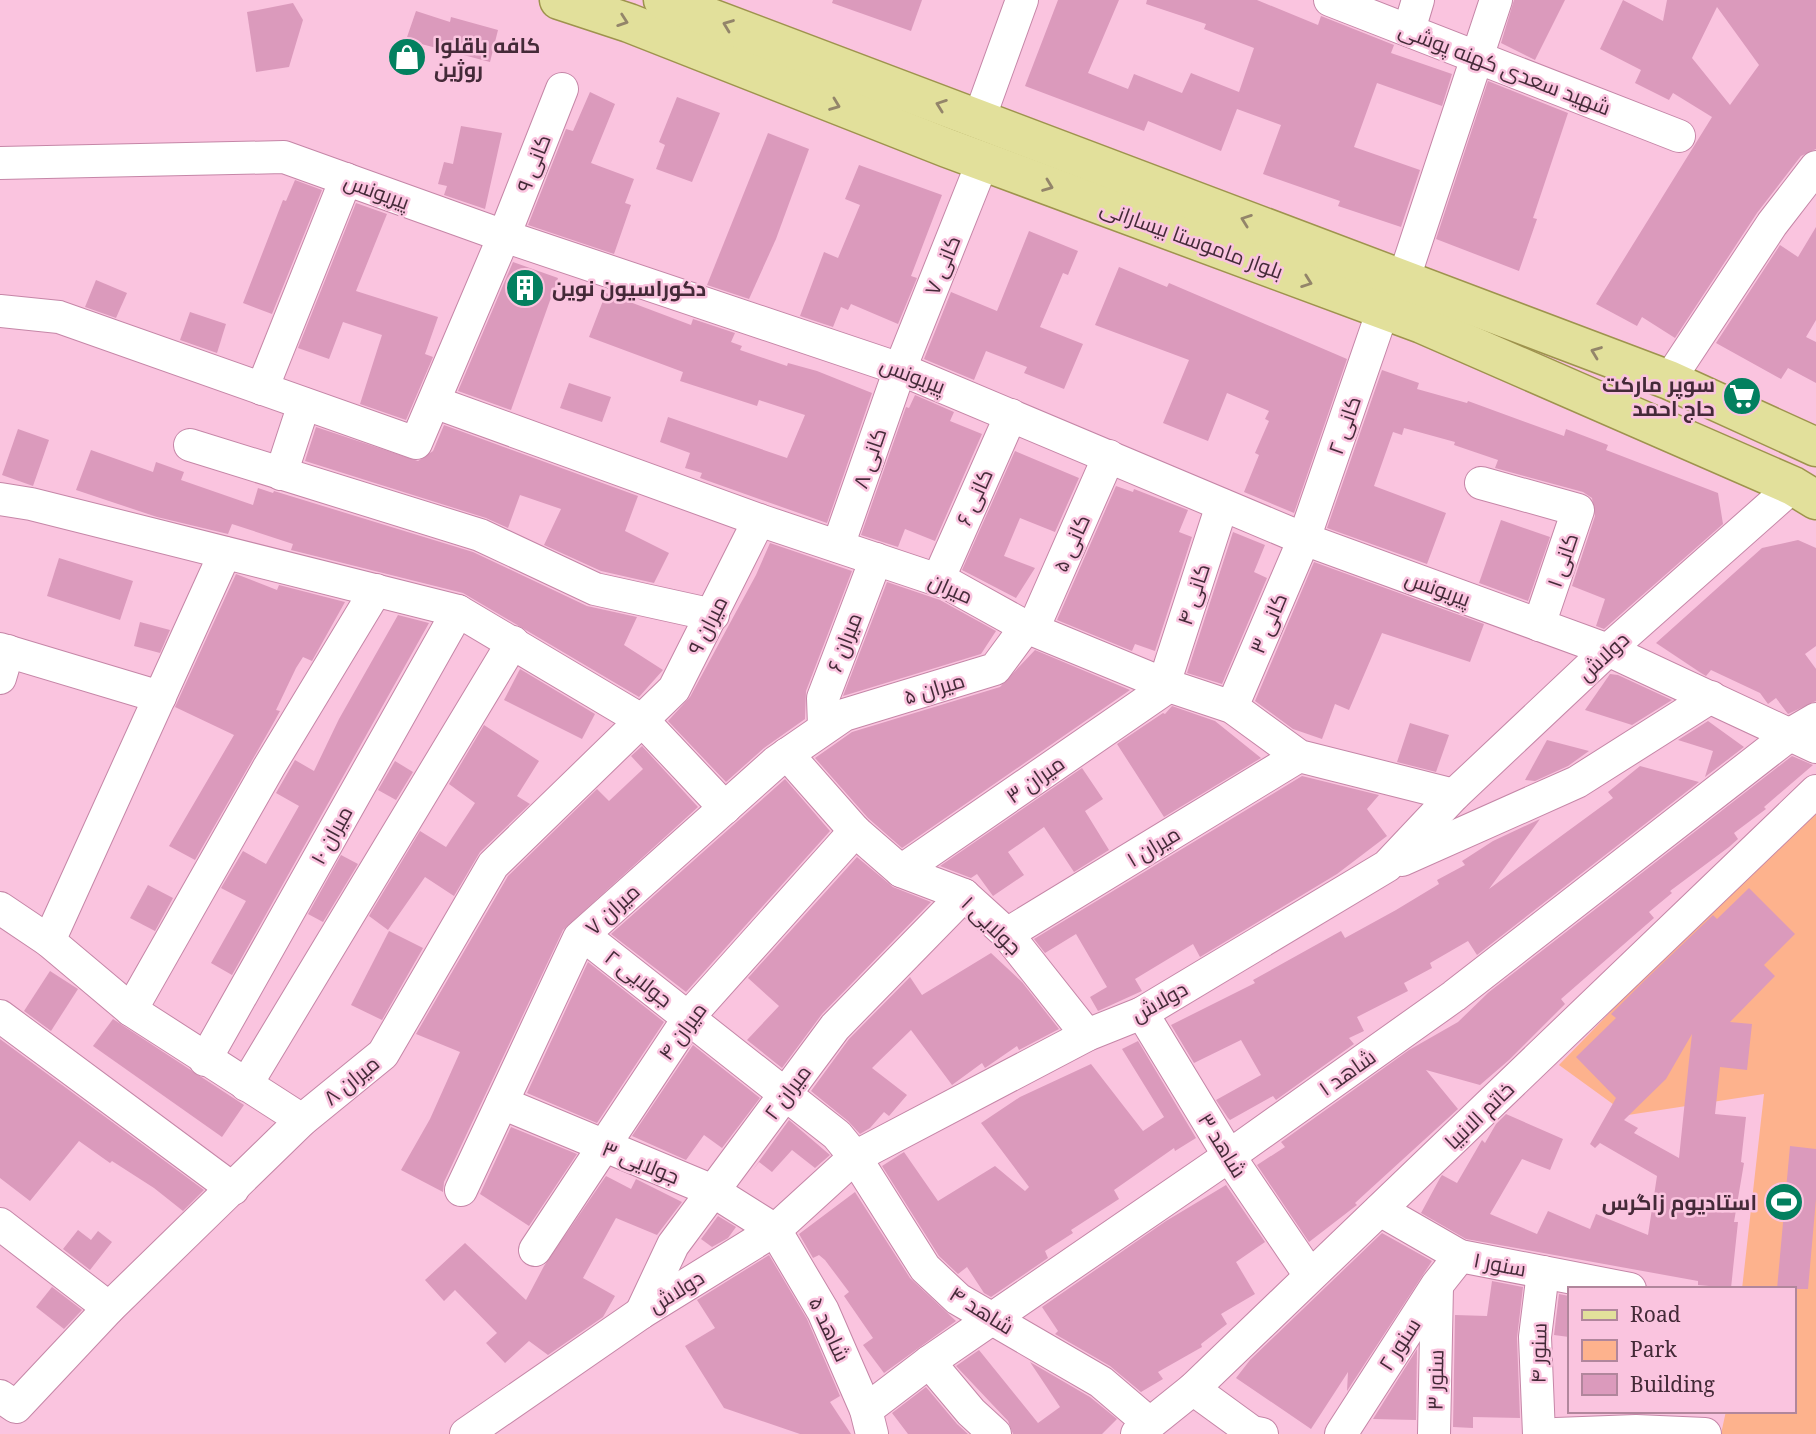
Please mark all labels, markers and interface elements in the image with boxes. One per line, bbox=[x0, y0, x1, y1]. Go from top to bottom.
one-way arrow bbox=[617, 13, 629, 27]
street label: شهید سعدی کهنه پوشی bbox=[1395, 15, 1615, 122]
one-way arrow bbox=[723, 20, 735, 34]
place label: کافه باقلوا روژین bbox=[434, 31, 540, 83]
shop icon: کافه باقلوا روژین bbox=[386, 36, 428, 78]
one-way arrow bbox=[828, 97, 841, 111]
one-way arrow bbox=[936, 99, 948, 113]
street label: کانی ۹ bbox=[509, 130, 557, 196]
street label: پیریونس bbox=[340, 166, 414, 217]
one-way arrow bbox=[1041, 177, 1053, 191]
street label: بلوار ماموستا بیسارانی bbox=[1097, 193, 1287, 285]
one-way arrow bbox=[1240, 214, 1252, 228]
street label: کانی ۷ bbox=[917, 231, 967, 299]
building icon: دکوراسیون نوین bbox=[504, 267, 546, 309]
place label: دکوراسیون نوین bbox=[552, 274, 706, 302]
one-way arrow bbox=[1300, 274, 1312, 288]
one-way arrow bbox=[1591, 346, 1603, 360]
street label: پیریونس bbox=[876, 350, 950, 401]
place label: سوپر مارکت حاج احمد bbox=[1602, 370, 1715, 423]
supermarket icon: سوپر مارکت حاج احمد bbox=[1721, 375, 1763, 417]
street label: کانی ۲ bbox=[1321, 392, 1367, 458]
street label: کانی ۸ bbox=[846, 424, 892, 492]
street label: کانی ۶ bbox=[949, 464, 999, 530]
street label: کانی ۵ bbox=[1046, 510, 1096, 576]
street label: کانی ۱ bbox=[1540, 529, 1584, 591]
street label: کانی ۴ bbox=[1170, 560, 1216, 628]
street label: پیریونس bbox=[1401, 563, 1475, 614]
street label: میران bbox=[924, 566, 978, 610]
street label: کانی ۳ bbox=[1243, 588, 1293, 658]
street label: میران ۹ bbox=[680, 591, 734, 659]
street label: میران ۶ bbox=[820, 608, 868, 676]
street label: دولاش bbox=[1571, 625, 1635, 687]
street label: میران ۵ bbox=[900, 665, 968, 711]
street label: میران ۳ bbox=[1000, 749, 1070, 809]
street label: میران ۱۰ bbox=[304, 801, 358, 869]
street label: میران ۱ bbox=[1121, 819, 1185, 873]
street label: میران ۷ bbox=[579, 877, 645, 941]
street label: جولایی ۱ bbox=[956, 889, 1028, 961]
street label: جولایی ۲ bbox=[600, 943, 678, 1013]
street label: دولاش bbox=[1126, 974, 1192, 1028]
street label: میران ۴ bbox=[652, 996, 712, 1066]
street label: شاهد ۱ bbox=[1313, 1042, 1381, 1102]
street label: میران ۸ bbox=[317, 1049, 385, 1111]
street label: میران ۲ bbox=[757, 1059, 817, 1125]
street label: خاتم الانبیا bbox=[1438, 1075, 1520, 1156]
street label: شاهد ۳ bbox=[1192, 1107, 1254, 1183]
street label: جولایی ۳ bbox=[598, 1134, 684, 1190]
sports icon: استادیوم زاگرس bbox=[1763, 1181, 1805, 1223]
place label: استادیوم زاگرس bbox=[1602, 1188, 1757, 1217]
street label: سنور ۱ bbox=[1471, 1245, 1529, 1283]
street label: دولاش bbox=[643, 1263, 709, 1319]
street label: شاهد ۴ bbox=[945, 1279, 1019, 1341]
legend bbox=[1568, 1287, 1795, 1413]
street label: شاهد ۵ bbox=[803, 1292, 857, 1366]
text: Road bbox=[1630, 1300, 1681, 1328]
street label: سنور ۲ bbox=[1372, 1312, 1426, 1376]
street label: سنور ۴ bbox=[1523, 1322, 1553, 1384]
text: Park bbox=[1630, 1335, 1677, 1363]
street label: سنور ۳ bbox=[1420, 1349, 1450, 1411]
text: Building bbox=[1630, 1370, 1715, 1398]

